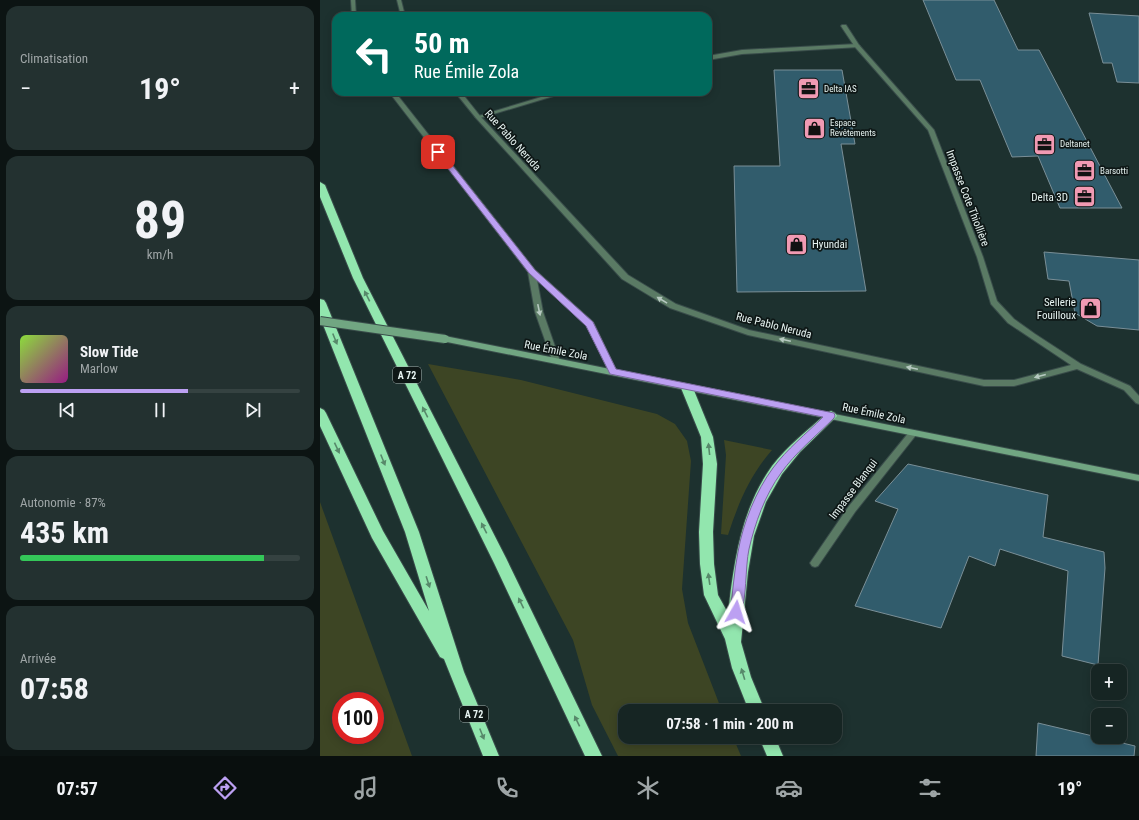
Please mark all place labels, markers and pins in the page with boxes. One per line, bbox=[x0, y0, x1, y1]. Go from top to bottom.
office icon: Delta IAS bbox=[796, 76, 822, 102]
place label: Delta IAS bbox=[824, 84, 857, 94]
shop icon: Espace Revêtements bbox=[802, 115, 828, 141]
place label: Espace Revêtements bbox=[830, 118, 876, 138]
office icon: Deltanet bbox=[1031, 131, 1057, 157]
pin bbox=[421, 135, 455, 169]
place label: Deltanet bbox=[1060, 139, 1090, 149]
office icon: Barsotti bbox=[1071, 158, 1097, 184]
place label: Barsotti bbox=[1100, 166, 1128, 176]
office icon: Delta 3D bbox=[1071, 184, 1097, 210]
place label: Delta 3D bbox=[1031, 191, 1068, 204]
shop icon: Hyundai bbox=[784, 231, 810, 257]
place label: Hyundai bbox=[812, 238, 847, 251]
shop icon: Sellerie Fouilloux bbox=[1078, 295, 1104, 321]
place label: Sellerie Fouilloux bbox=[1037, 296, 1076, 322]

